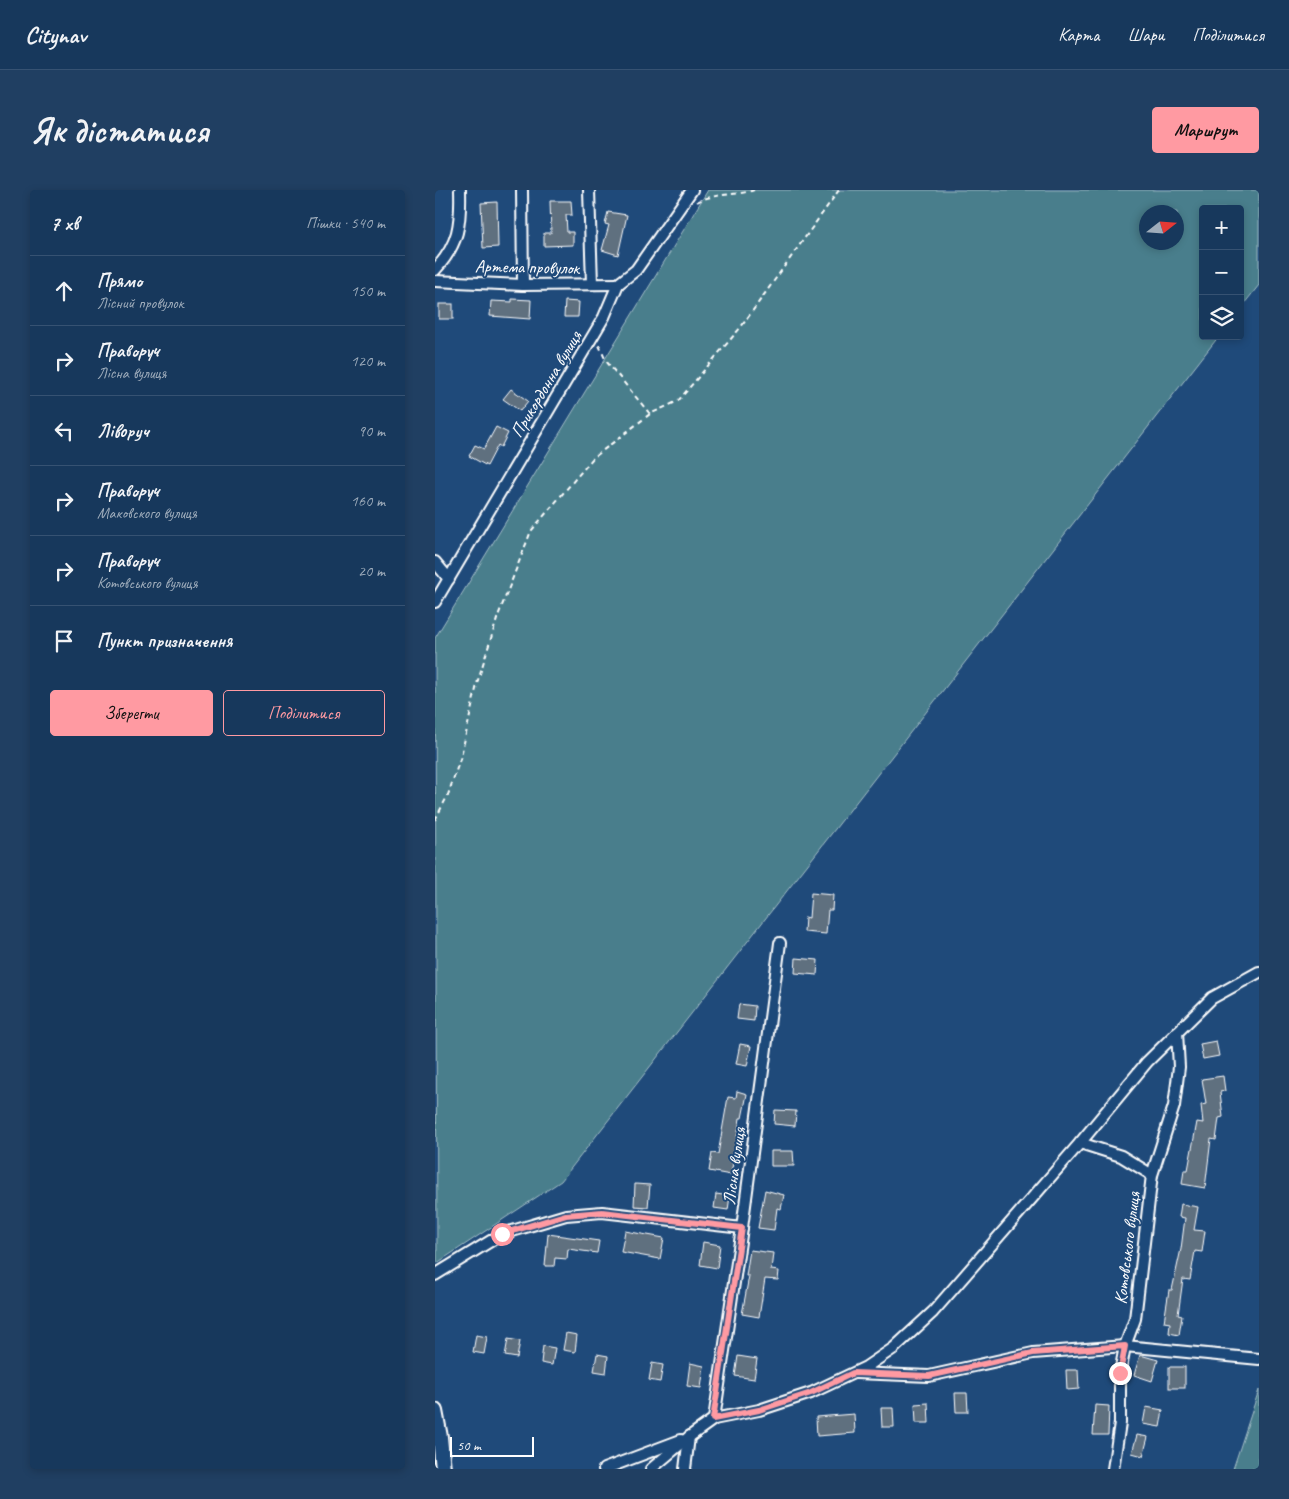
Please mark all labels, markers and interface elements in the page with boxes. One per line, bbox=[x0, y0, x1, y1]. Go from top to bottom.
text: Citynav bbox=[25, 20, 86, 50]
text: Карта bbox=[1058, 24, 1099, 46]
text: Шари bbox=[1127, 24, 1164, 46]
text: Поділитися bbox=[1192, 24, 1264, 46]
button: Маршрут bbox=[1152, 107, 1259, 153]
text: Як дістатися bbox=[30, 108, 208, 153]
north arrow bbox=[1139, 205, 1184, 250]
map controls bbox=[1199, 205, 1244, 340]
button: + bbox=[1199, 205, 1244, 250]
text: 7 хв bbox=[50, 210, 79, 236]
text: Пішки · 540 m bbox=[306, 213, 385, 233]
button: − bbox=[1199, 250, 1244, 295]
street label: Артема провулок bbox=[475, 255, 581, 279]
text: Прямо bbox=[97, 269, 142, 293]
icon: ahead bbox=[50, 277, 78, 305]
text: 150 m bbox=[351, 281, 385, 301]
text: Лісний провулок bbox=[97, 293, 184, 313]
button: layers bbox=[1199, 295, 1244, 340]
street label: Прикордонна вулиця bbox=[506, 325, 587, 441]
text: Праворуч bbox=[97, 339, 159, 363]
icon: right bbox=[50, 347, 78, 375]
text: 120 m bbox=[351, 351, 385, 371]
text: Лісна вулиця bbox=[97, 363, 166, 383]
icon: left bbox=[50, 417, 78, 445]
text: Ліворуч bbox=[97, 419, 149, 443]
text: 90 m bbox=[358, 421, 385, 441]
text: Праворуч bbox=[97, 479, 159, 503]
icon: right bbox=[50, 487, 78, 515]
text: 160 m bbox=[351, 491, 385, 511]
text: Маковского вулиця bbox=[97, 503, 197, 523]
text: Праворуч bbox=[97, 549, 159, 573]
icon: right bbox=[50, 557, 78, 585]
text: 20 m bbox=[358, 561, 385, 581]
text: Котовського вулиця bbox=[97, 573, 198, 593]
icon: arrive bbox=[50, 627, 78, 655]
text: Пункт призначення bbox=[97, 629, 232, 653]
button: Зберегти bbox=[50, 690, 213, 736]
button: Поділитися bbox=[223, 690, 385, 736]
street label: Лісна вулиця bbox=[718, 1124, 751, 1206]
street label: Котовського вулиця bbox=[1109, 1189, 1145, 1305]
route start bbox=[491, 1223, 514, 1246]
route end bbox=[1109, 1362, 1132, 1385]
scale bar bbox=[450, 1434, 534, 1457]
text: 50 m bbox=[457, 1437, 481, 1454]

